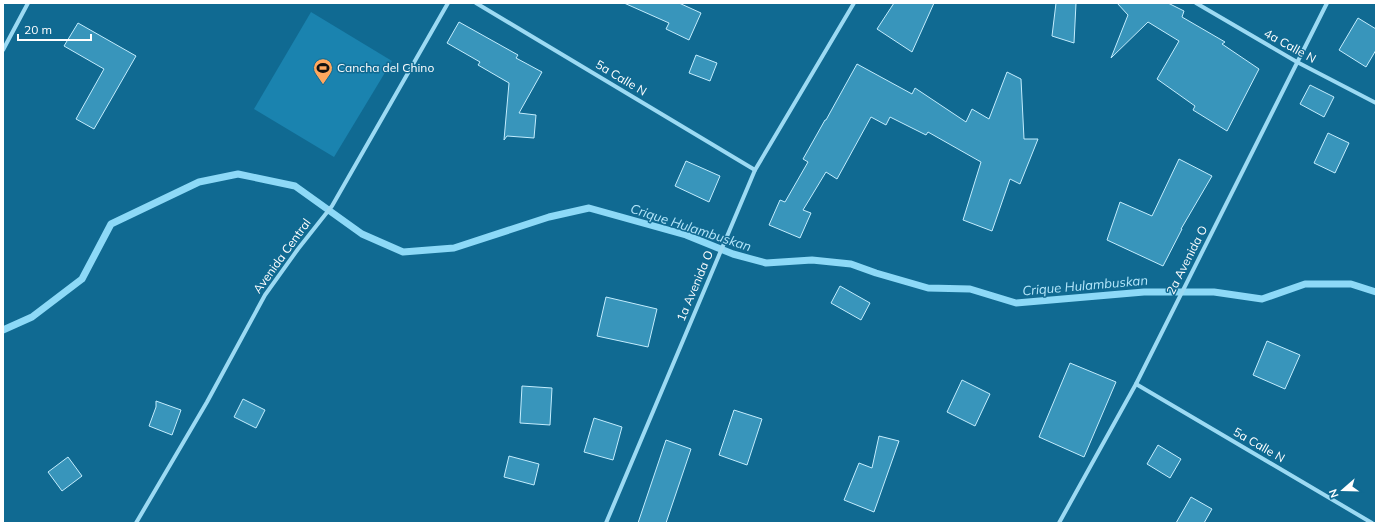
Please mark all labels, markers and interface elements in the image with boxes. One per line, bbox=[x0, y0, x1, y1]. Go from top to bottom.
scale bar bbox=[18, 16, 91, 42]
text: 20 m bbox=[24, 22, 52, 37]
street label: 4a Calle N bbox=[1262, 25, 1319, 66]
street label: 5a Calle N bbox=[593, 56, 650, 99]
sports icon: Cancha del Chino bbox=[312, 57, 334, 85]
place label: Cancha del Chino bbox=[337, 60, 434, 75]
water label: Crique Hulambuskan bbox=[629, 200, 753, 254]
street label: Avenida Central bbox=[249, 215, 314, 296]
street label: 2a Avenida O bbox=[1163, 223, 1210, 297]
street label: 1a Avenida O bbox=[673, 248, 716, 324]
water label: Crique Hulambuskan bbox=[1022, 272, 1148, 298]
street label: 5a Calle N bbox=[1231, 424, 1288, 465]
north arrow bbox=[1323, 470, 1363, 510]
text: N bbox=[1326, 487, 1342, 500]

